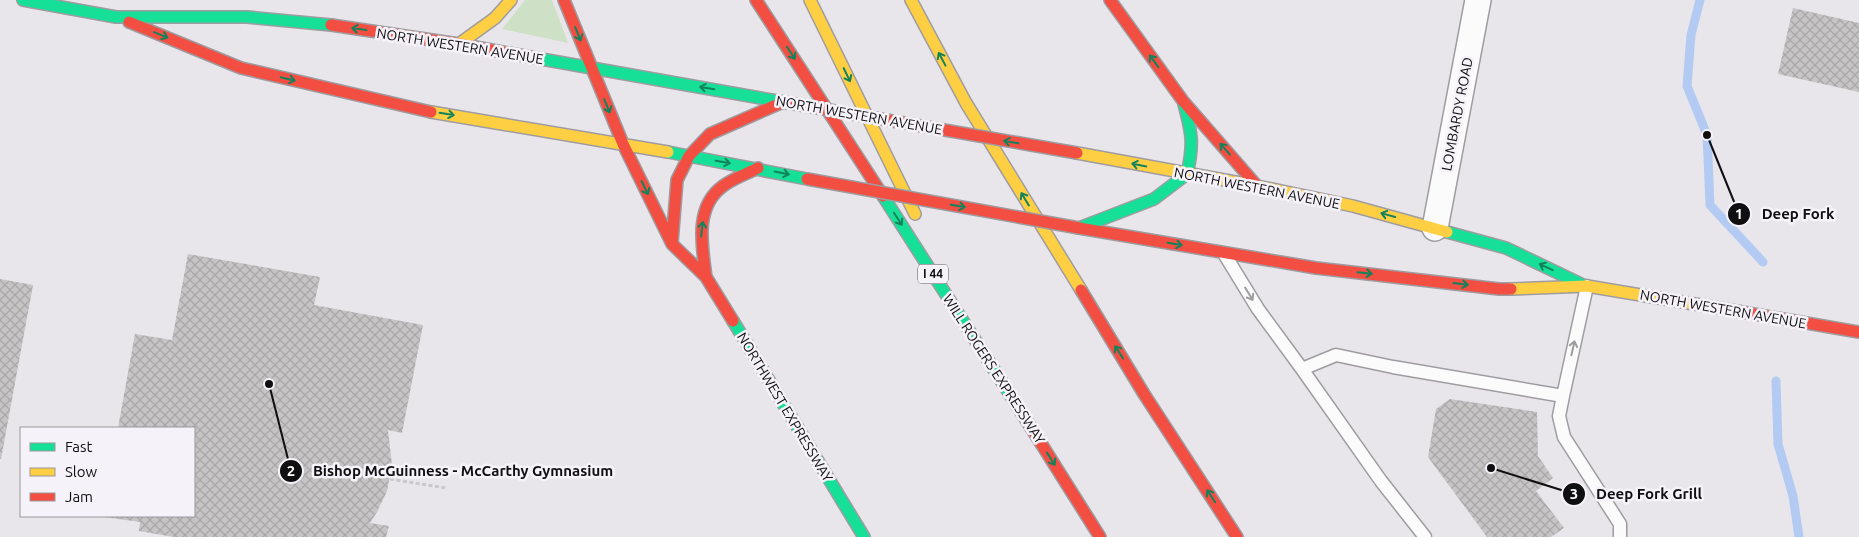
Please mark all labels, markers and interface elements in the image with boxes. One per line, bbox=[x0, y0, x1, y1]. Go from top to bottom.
one-way arrow bbox=[351, 24, 367, 34]
street label: NORTH WESTERN AVENUE bbox=[376, 25, 545, 67]
one-way arrow bbox=[573, 26, 583, 41]
one-way arrow bbox=[153, 31, 168, 40]
one-way arrow bbox=[786, 46, 796, 60]
one-way arrow bbox=[937, 52, 947, 67]
one-way arrow bbox=[1149, 54, 1159, 68]
street label: LOMBARDY ROAD bbox=[1438, 56, 1476, 172]
one-way arrow bbox=[842, 67, 852, 82]
one-way arrow bbox=[280, 75, 296, 84]
one-way arrow bbox=[700, 82, 716, 92]
street label: NORTH WESTERN AVENUE bbox=[775, 92, 944, 138]
one-way arrow bbox=[603, 98, 612, 113]
one-way arrow bbox=[438, 110, 454, 120]
one-way arrow bbox=[1004, 136, 1020, 146]
one-way arrow bbox=[1219, 143, 1231, 156]
one-way arrow bbox=[715, 158, 731, 167]
one-way arrow bbox=[1131, 160, 1147, 170]
street label: NORTH WESTERN AVENUE bbox=[1173, 164, 1341, 212]
one-way arrow bbox=[774, 169, 790, 179]
one-way arrow bbox=[641, 180, 650, 195]
one-way arrow bbox=[1019, 192, 1029, 206]
callout: Deep Fork bbox=[1726, 199, 1844, 229]
one-way arrow bbox=[950, 202, 966, 211]
text: 1 bbox=[1735, 205, 1743, 222]
text: Deep Fork bbox=[1762, 205, 1835, 222]
one-way arrow bbox=[1380, 210, 1396, 220]
one-way arrow bbox=[893, 212, 903, 226]
one-way arrow bbox=[697, 221, 707, 237]
one-way arrow bbox=[1167, 240, 1183, 250]
one-way arrow bbox=[1539, 262, 1554, 272]
road number: I 44 bbox=[918, 264, 948, 284]
one-way arrow bbox=[1356, 268, 1372, 278]
one-way arrow bbox=[1453, 279, 1469, 289]
street label: NORTH WESTERN AVENUE bbox=[1639, 286, 1808, 332]
one-way arrow bbox=[1244, 287, 1254, 301]
street label: WILL ROGERS EXPRESSWAY bbox=[940, 291, 1048, 447]
street label: NORTHWEST EXPRESSWAY bbox=[734, 329, 836, 485]
one-way arrow bbox=[1569, 341, 1578, 357]
one-way arrow bbox=[1113, 346, 1123, 360]
legend bbox=[20, 427, 195, 517]
text: Fast bbox=[65, 438, 93, 455]
one-way arrow bbox=[1047, 452, 1057, 466]
callout: Bishop McGuinness - McCarthy Gymnasium bbox=[278, 456, 623, 486]
text: 2 bbox=[287, 462, 295, 479]
text: Bishop McGuinness - McCarthy Gymnasium bbox=[313, 462, 613, 479]
text: Slow bbox=[65, 463, 98, 480]
callout: Deep Fork Grill bbox=[1561, 479, 1712, 509]
text: 3 bbox=[1570, 485, 1578, 502]
text: Deep Fork Grill bbox=[1596, 485, 1702, 502]
text: Jam bbox=[65, 488, 93, 505]
one-way arrow bbox=[1205, 489, 1216, 503]

